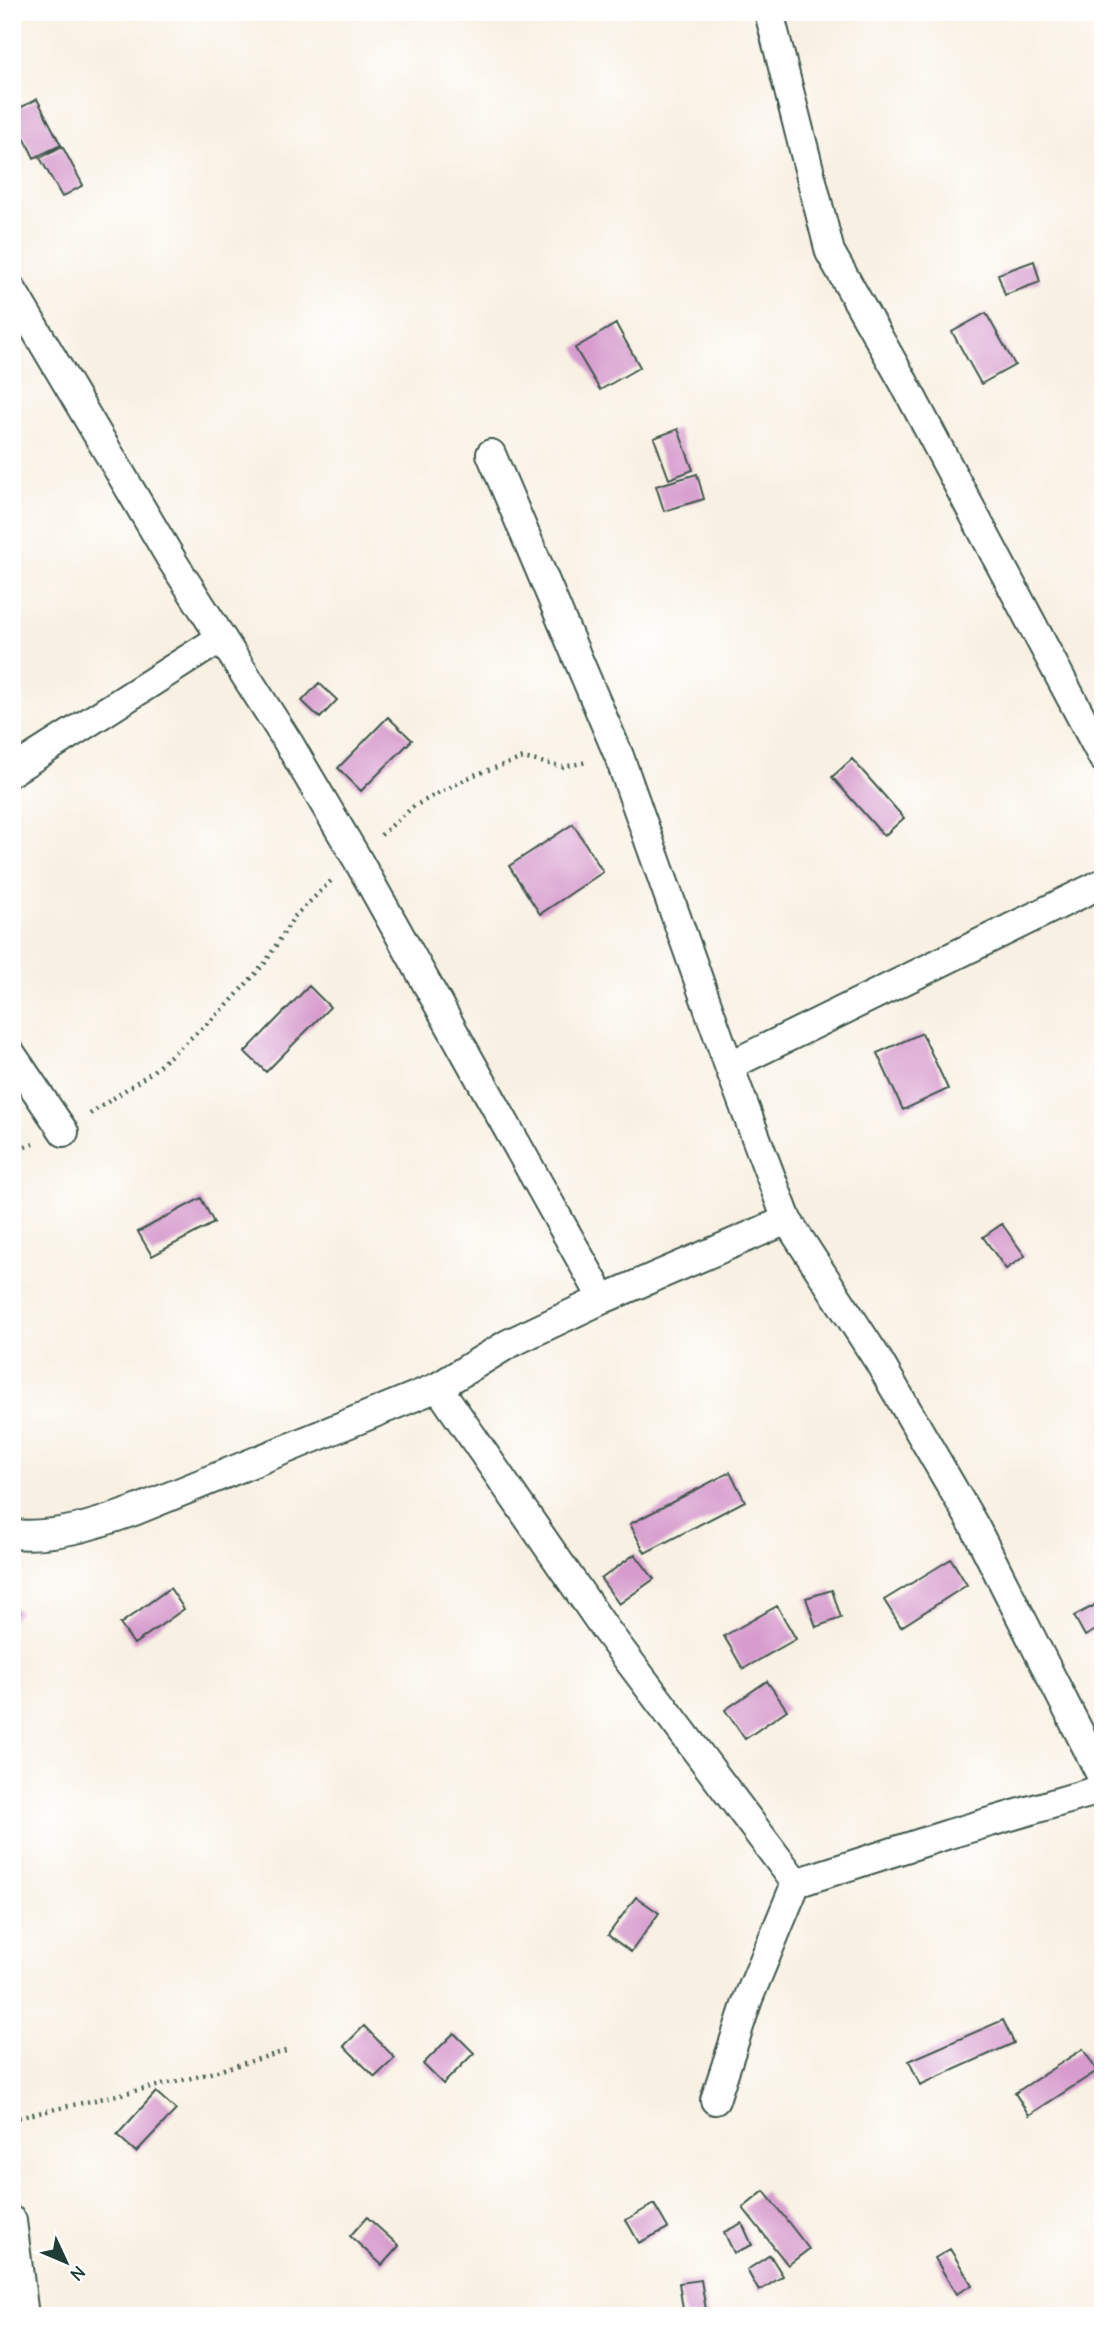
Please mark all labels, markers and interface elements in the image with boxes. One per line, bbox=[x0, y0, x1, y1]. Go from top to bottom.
north arrow bbox=[32, 2226, 102, 2296]
text: N bbox=[65, 2261, 90, 2285]

